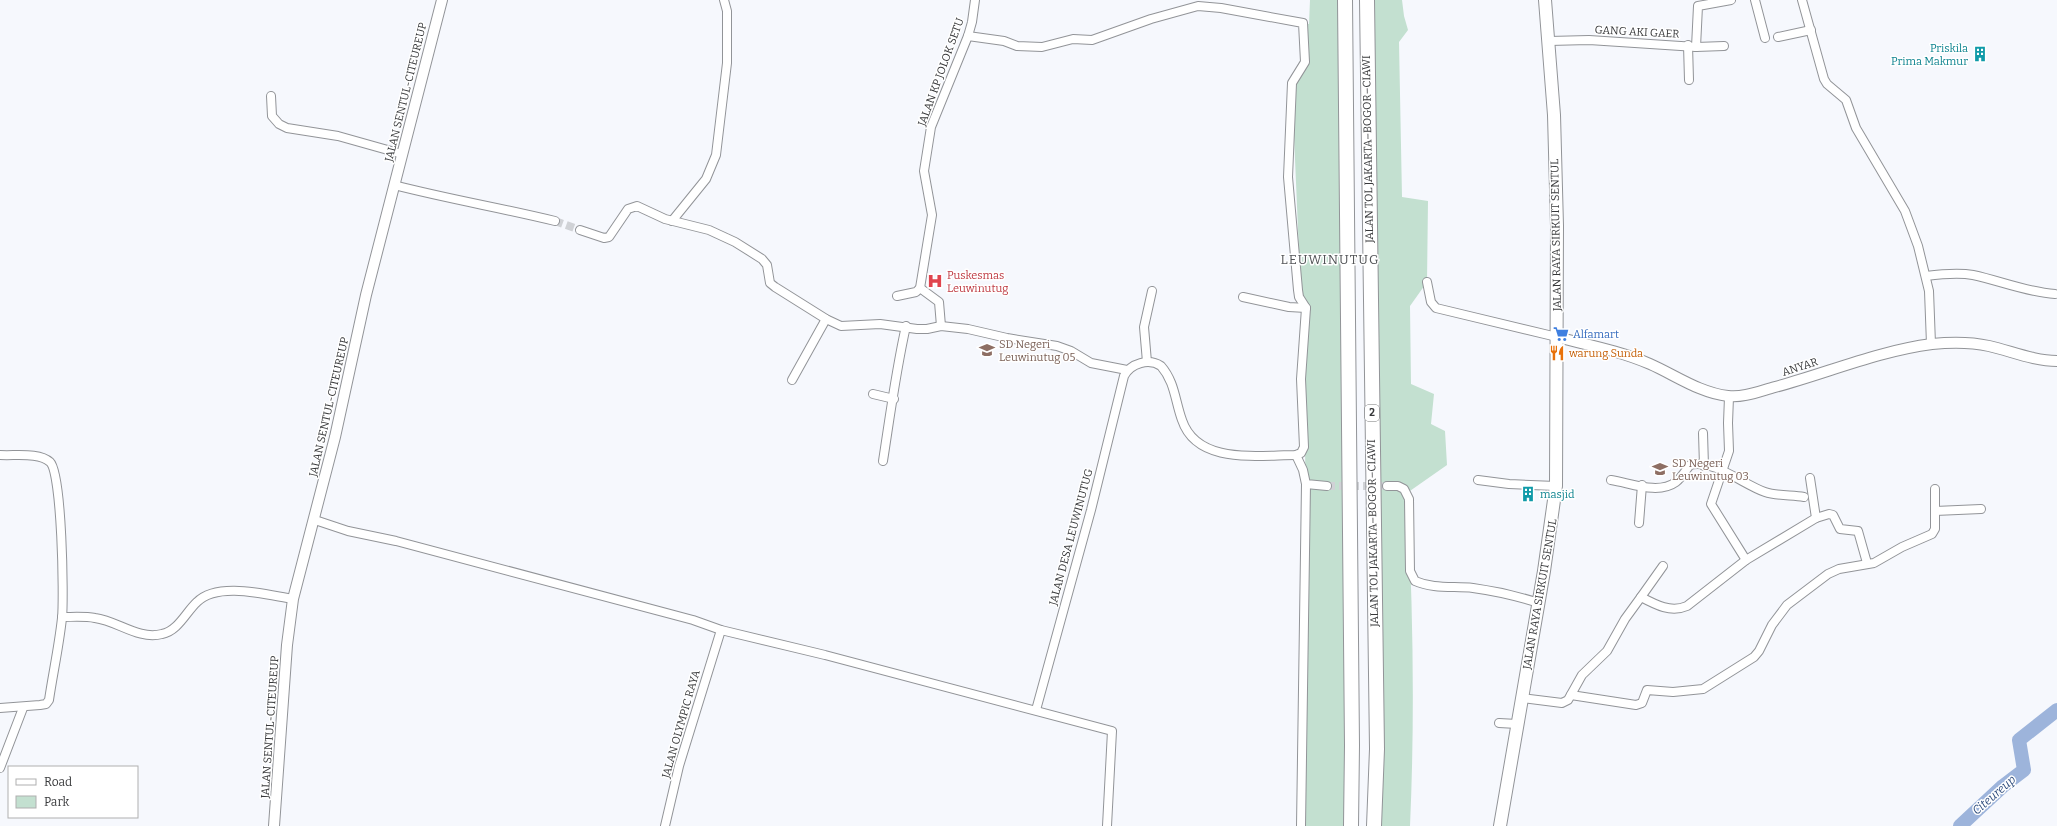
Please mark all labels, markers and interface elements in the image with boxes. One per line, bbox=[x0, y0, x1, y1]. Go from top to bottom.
street label: JALAN KP JOLOK SETU bbox=[915, 16, 967, 129]
street label: JALAN SENTUL-CITEUREUP bbox=[382, 21, 430, 164]
street label: GANG AKI GAER bbox=[1594, 23, 1681, 41]
place label: Priskila Prima Makmur bbox=[1891, 42, 1968, 68]
building icon: Priskila Prima Makmur bbox=[1971, 45, 1989, 63]
street label: JALAN TOL JAKARTA–BOGOR–CIAWI bbox=[1360, 55, 1376, 244]
street label: JALAN RAYA SIRKUIT SENTUL bbox=[1548, 159, 1564, 312]
district label: LEUWINUTUG bbox=[1281, 252, 1380, 267]
place label: Puskesmas Leuwinutug bbox=[947, 269, 1008, 295]
hospital icon: Puskesmas Leuwinutug bbox=[926, 272, 944, 290]
supermarket icon: Alfamart bbox=[1552, 325, 1570, 343]
place label: Alfamart bbox=[1573, 328, 1619, 341]
street label: JALAN SENTUL-CITEUREUP bbox=[306, 336, 351, 479]
place label: SD Negeri Leuwinutug 05 bbox=[999, 338, 1076, 364]
school or university icon: SD Negeri Leuwinutug 05 bbox=[978, 341, 996, 359]
restaurant icon: warung Sunda bbox=[1548, 344, 1566, 362]
place label: warung Sunda bbox=[1568, 347, 1643, 360]
street label: ANYAR bbox=[1781, 355, 1820, 379]
road number: 2 bbox=[1365, 405, 1379, 421]
street label: JALAN TOL JAKARTA–BOGOR–CIAWI bbox=[1365, 439, 1381, 628]
place label: SD Negeri Leuwinutug 03 bbox=[1672, 457, 1749, 483]
school or university icon: SD Negeri Leuwinutug 03 bbox=[1651, 460, 1669, 478]
street label: JALAN DESA LEUWINUTUG bbox=[1046, 467, 1096, 608]
building icon: masjid bbox=[1519, 485, 1537, 503]
place label: masjid bbox=[1540, 488, 1575, 501]
street label: JALAN RAYA SIRKUIT SENTUL bbox=[1520, 518, 1560, 671]
street label: JALAN SENTUL-CITEUREUP bbox=[258, 655, 281, 800]
street label: JALAN OLYMPIC RAYA bbox=[659, 668, 703, 781]
legend bbox=[8, 766, 138, 818]
water label: Citeureup bbox=[1969, 772, 2019, 818]
text: Road bbox=[44, 775, 72, 789]
text: Park bbox=[44, 795, 70, 809]

